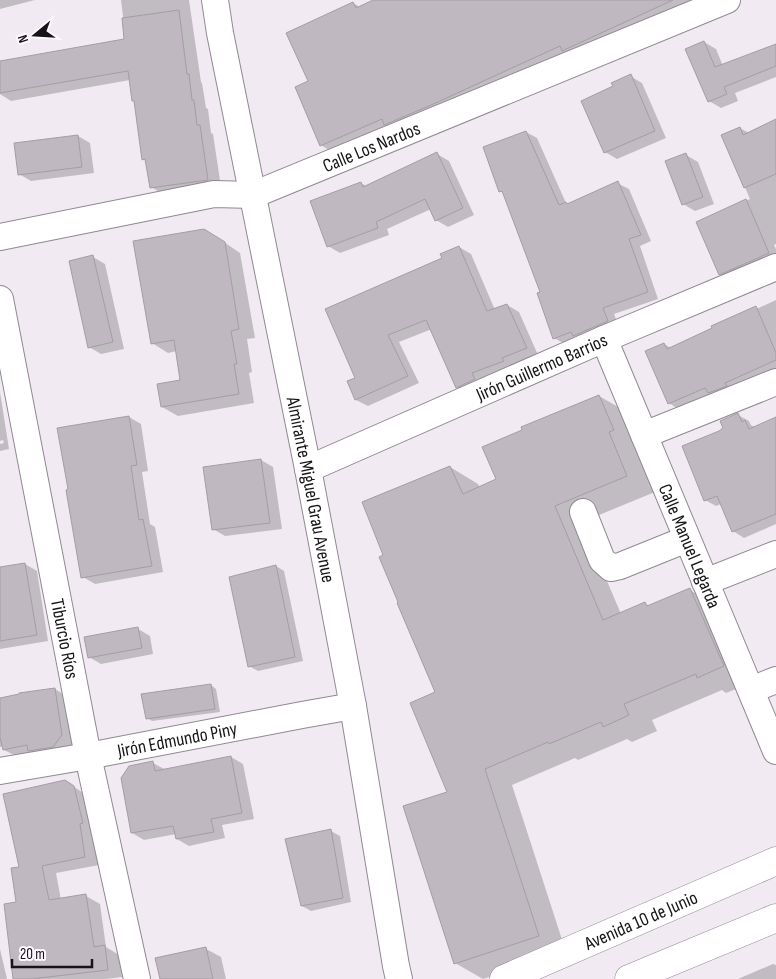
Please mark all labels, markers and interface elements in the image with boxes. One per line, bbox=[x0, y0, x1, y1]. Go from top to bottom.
north arrow bbox=[10, 10, 60, 60]
text: N bbox=[14, 33, 32, 45]
street label: Calle Los Nardos bbox=[319, 117, 424, 178]
street label: Jirón Guillermo Barrios bbox=[472, 329, 611, 407]
street label: Almirante Miguel Grau Avenue bbox=[280, 394, 339, 585]
street label: Calle Manuel Legarda bbox=[653, 481, 725, 612]
street label: Tiburcio Ríos bbox=[45, 597, 83, 681]
street label: Jirón Edmundo Piny bbox=[115, 718, 240, 763]
street label: Avenida 10 de Junio bbox=[580, 886, 701, 956]
scale bar bbox=[12, 936, 92, 968]
text: 20 m bbox=[20, 945, 45, 964]

